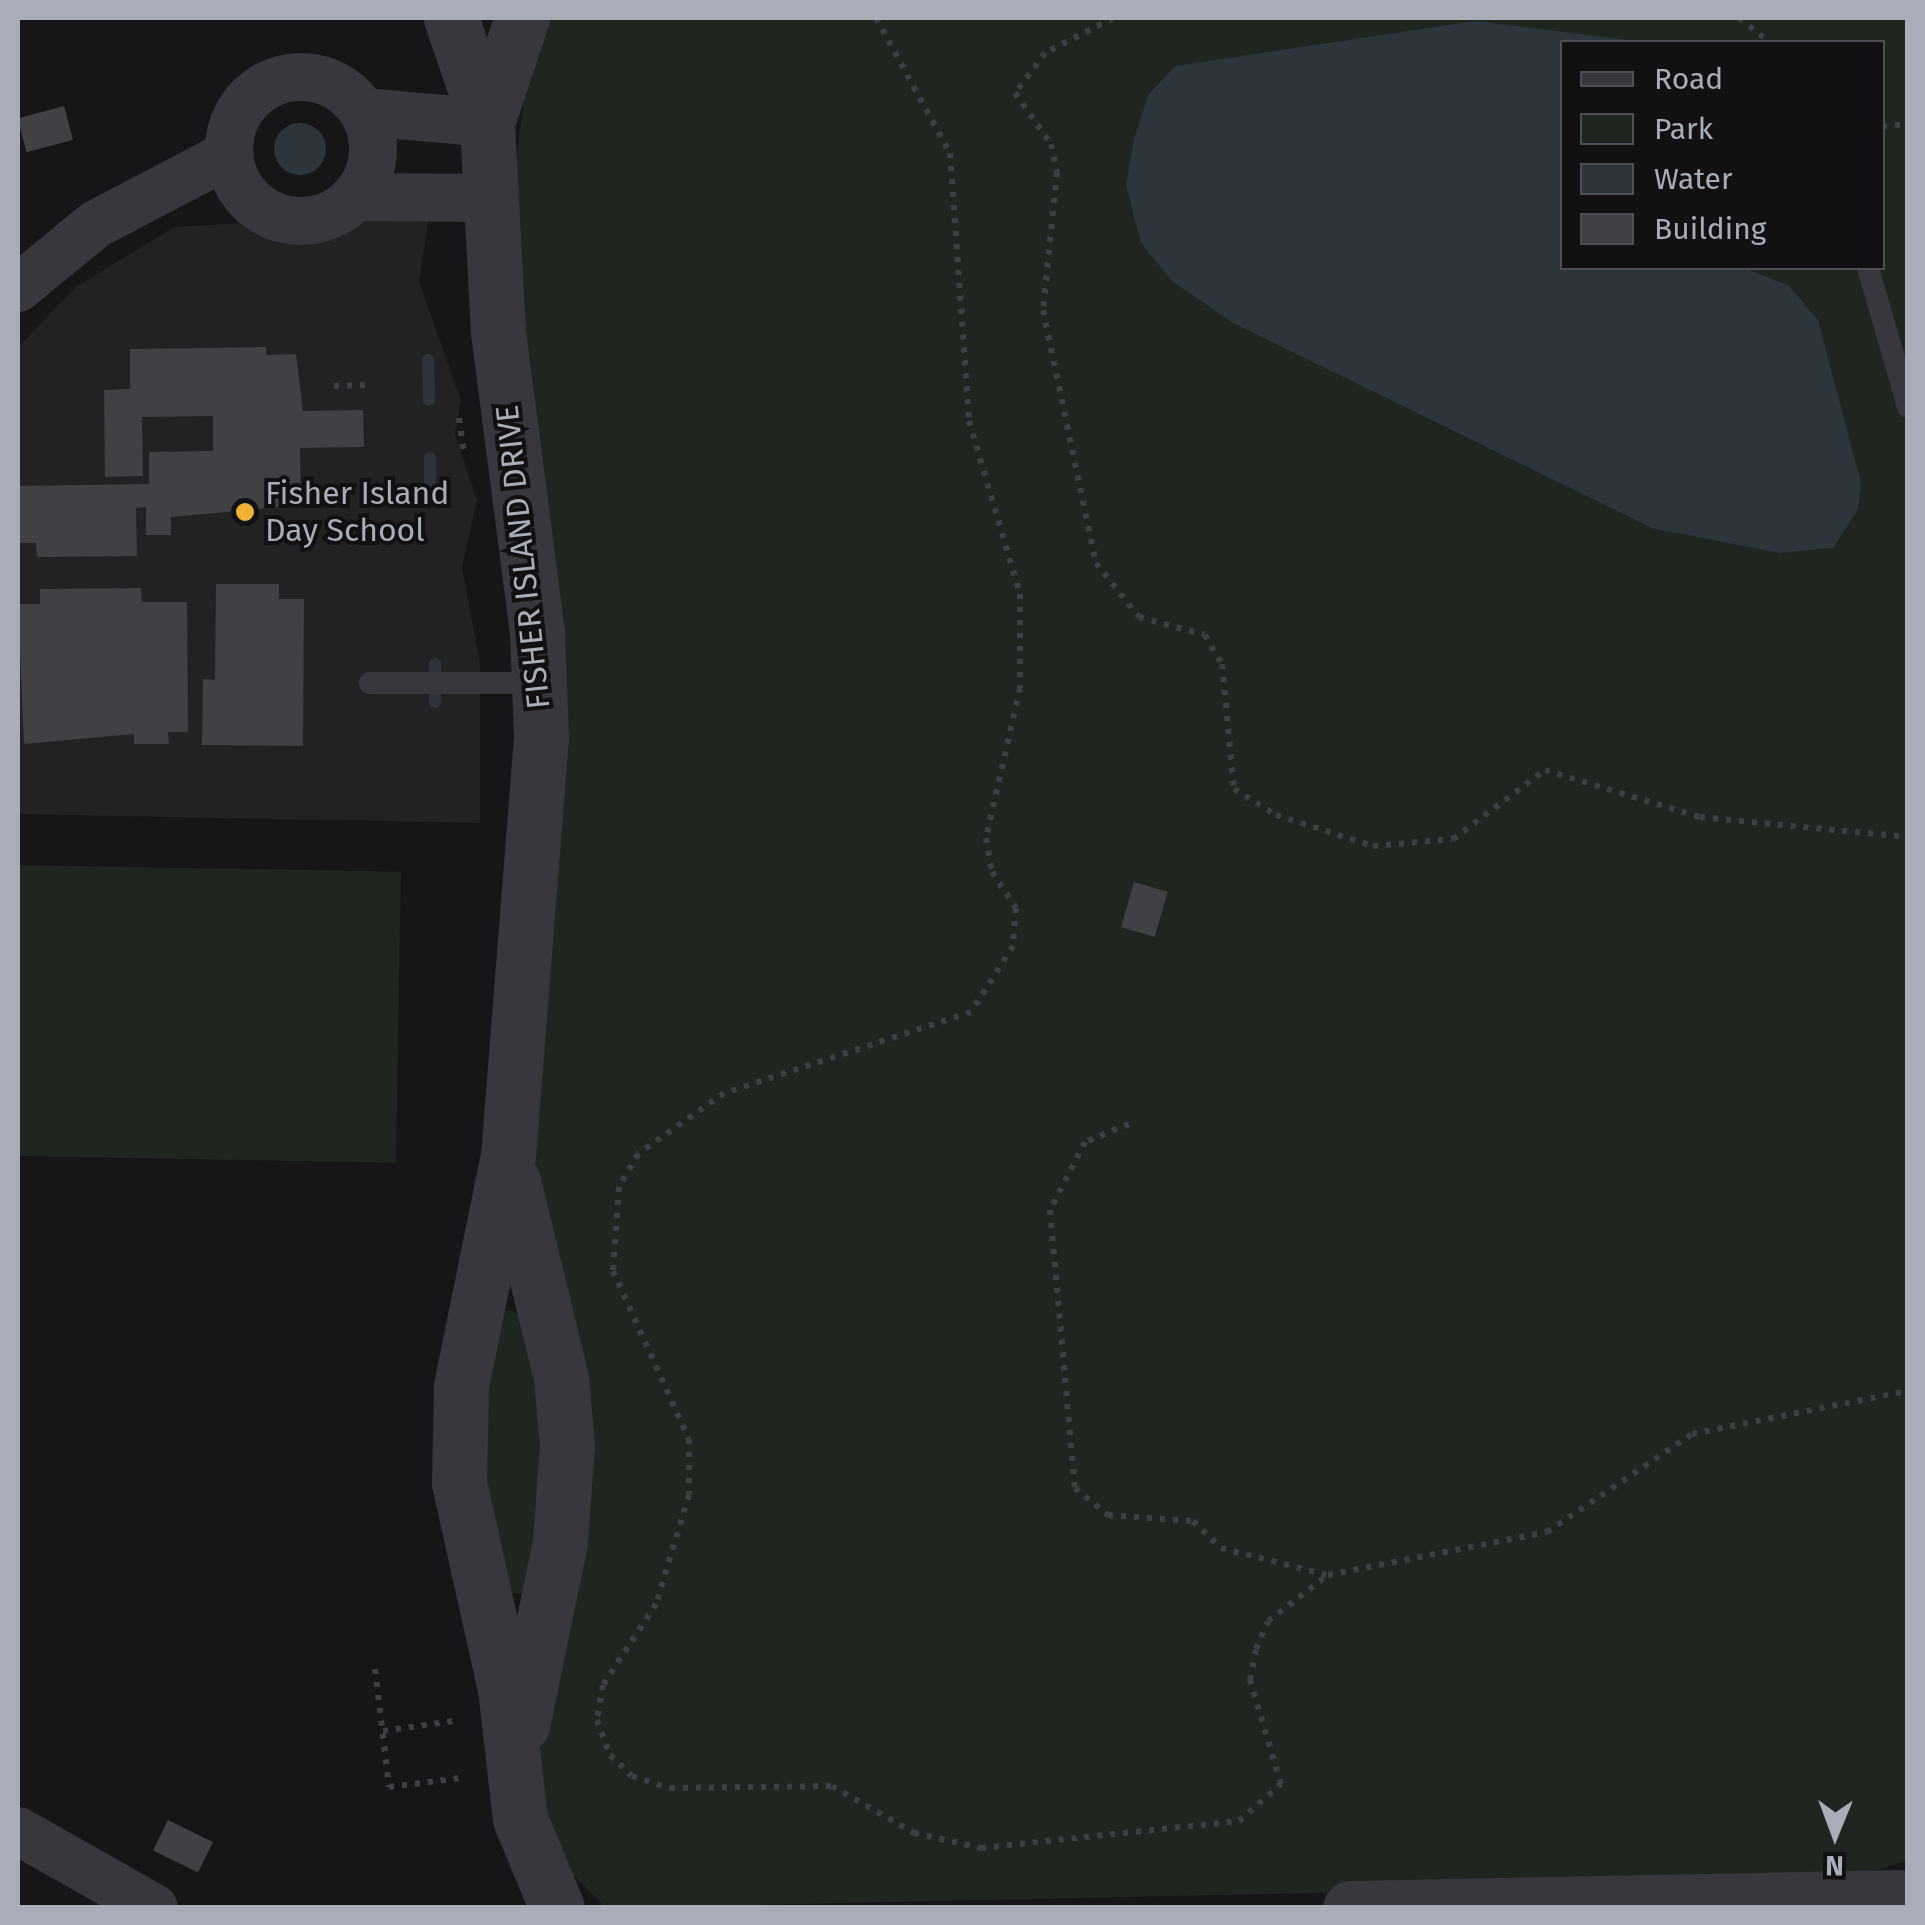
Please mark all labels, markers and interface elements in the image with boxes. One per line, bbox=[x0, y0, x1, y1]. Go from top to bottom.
legend bbox=[1560, 40, 1885, 270]
text: Road bbox=[1654, 61, 1723, 97]
text: Park bbox=[1654, 111, 1713, 147]
text: Water bbox=[1654, 161, 1733, 197]
text: Building bbox=[1654, 211, 1766, 247]
street label: FISHER ISLAND DRIVE bbox=[488, 403, 558, 711]
place label: Fisher Island Day School bbox=[265, 475, 449, 550]
marker: Fisher Island Day School bbox=[234, 501, 256, 523]
north arrow bbox=[1785, 1785, 1885, 1885]
text: N bbox=[1825, 1849, 1844, 1882]

